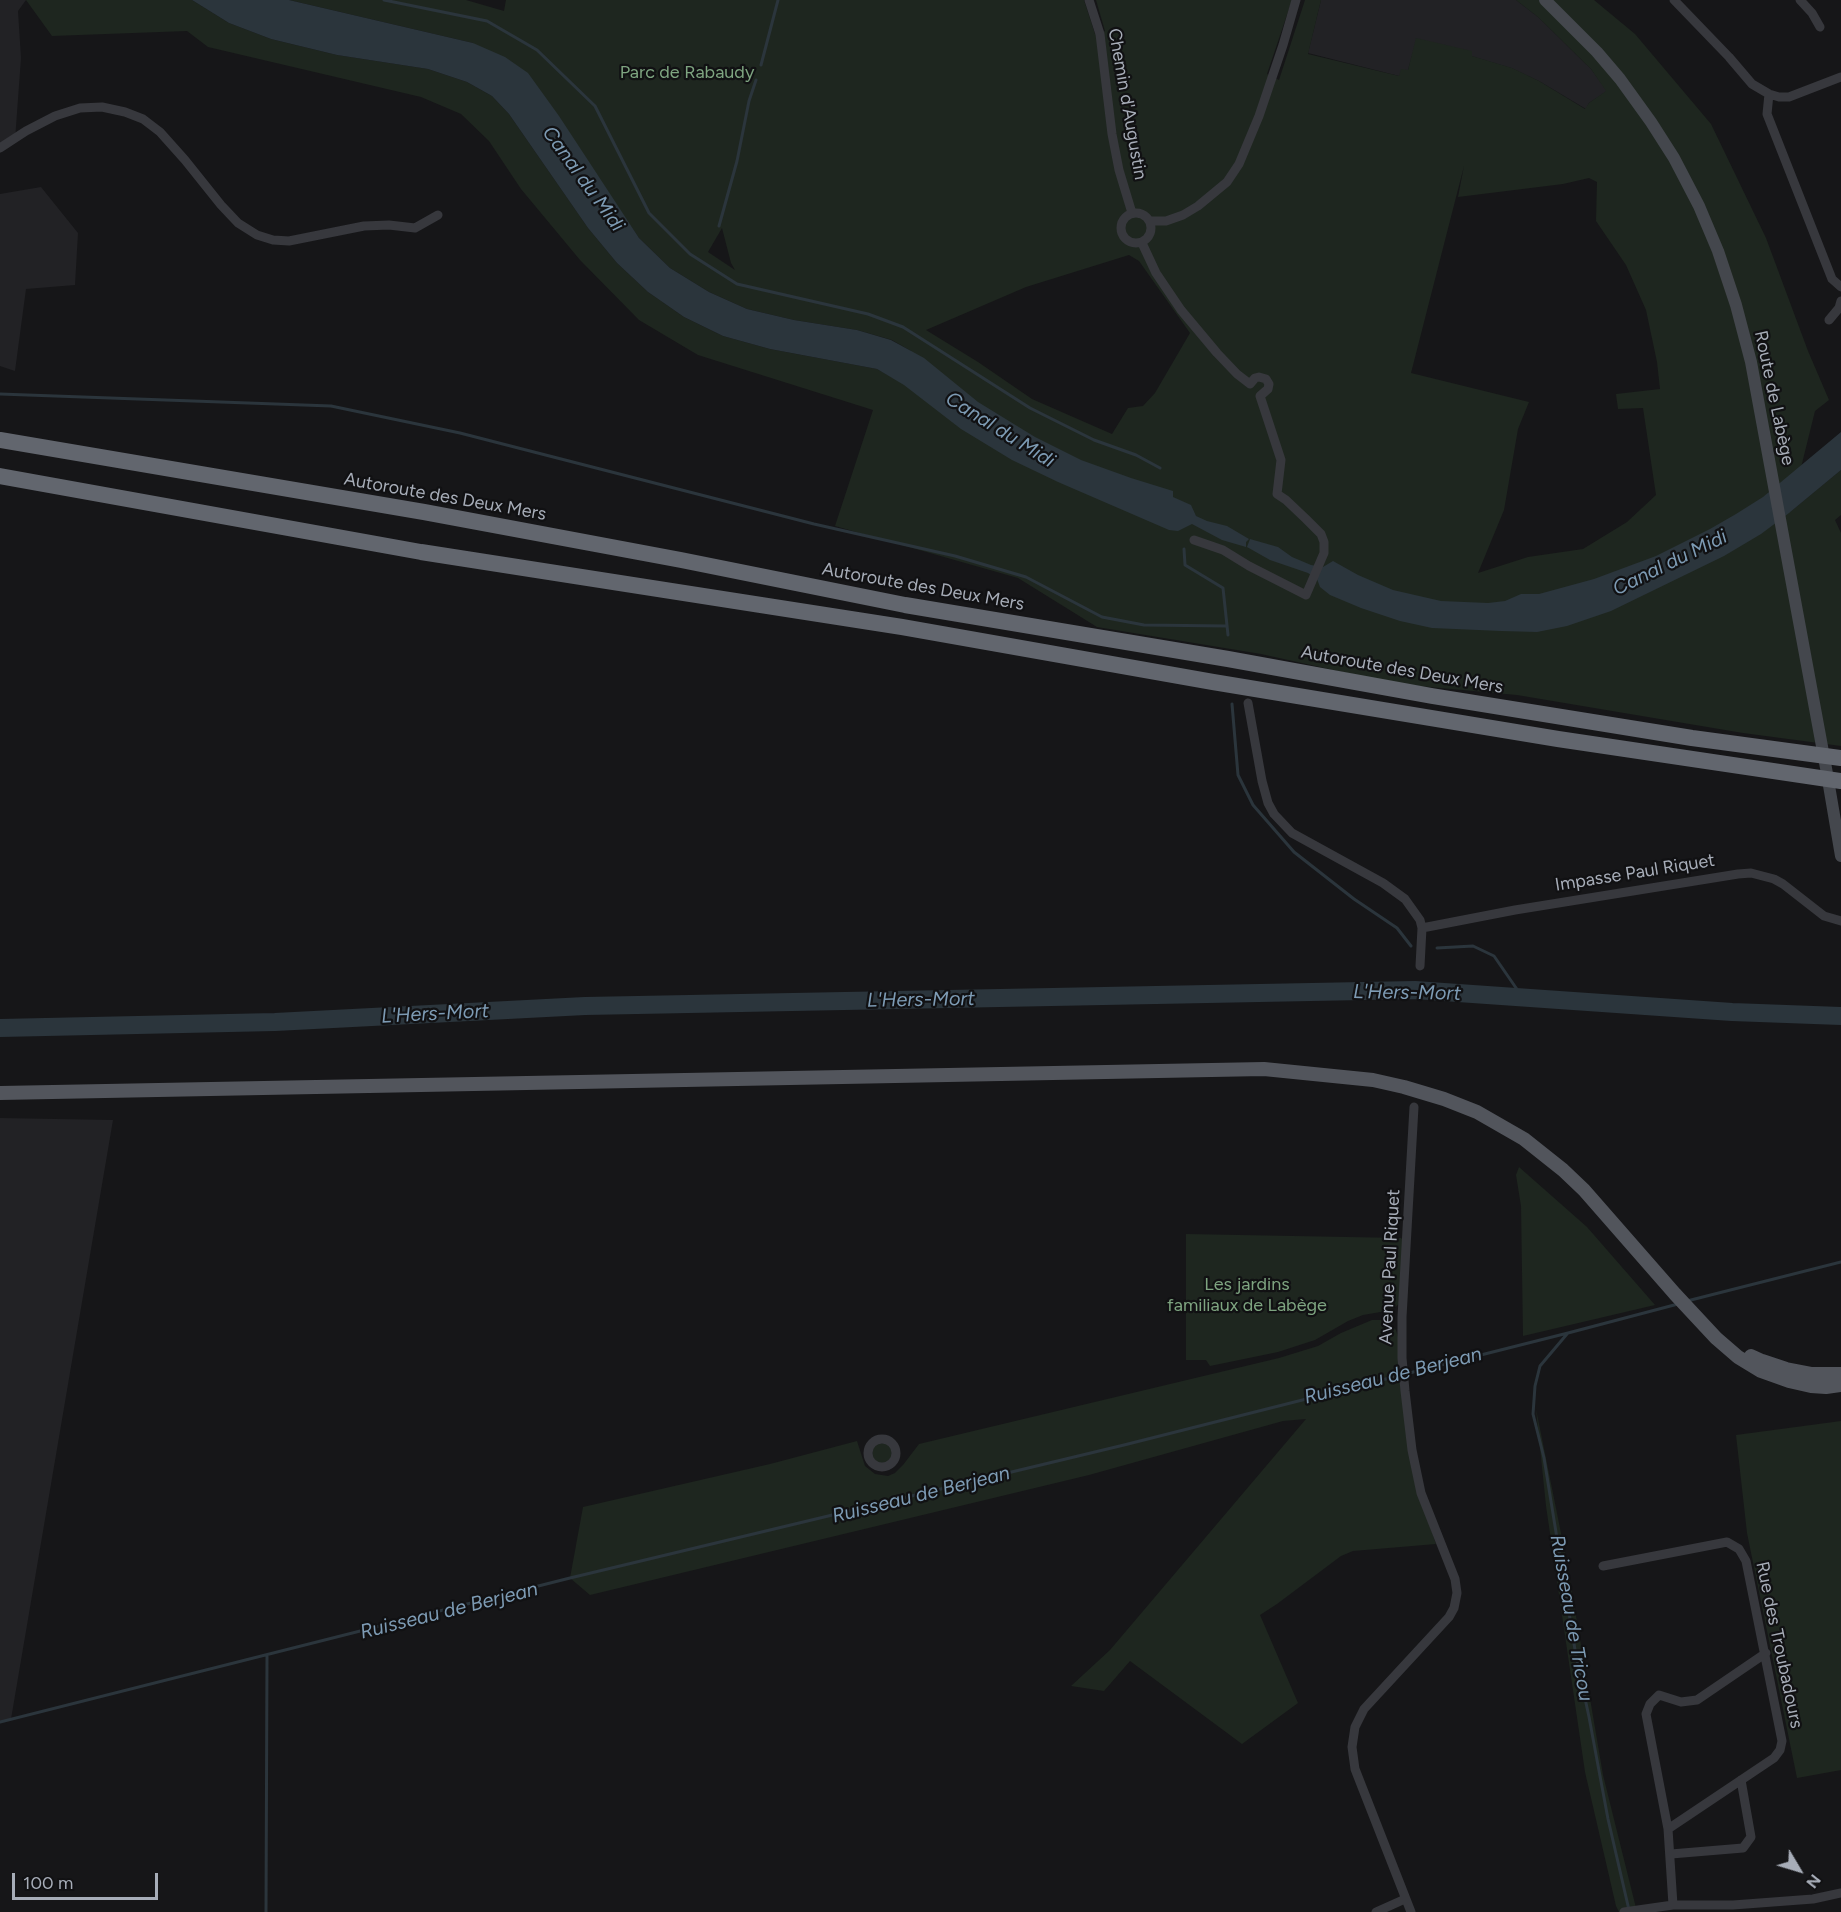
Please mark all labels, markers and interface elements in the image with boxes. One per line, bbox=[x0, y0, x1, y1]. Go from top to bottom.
street label: Chemin d'Augustin bbox=[1103, 27, 1151, 181]
park label: Parc de Rabaudy bbox=[620, 62, 754, 84]
water label: Canal du Midi bbox=[537, 122, 629, 236]
street label: Route de Labège bbox=[1749, 329, 1799, 467]
water label: Canal du Midi bbox=[941, 387, 1059, 473]
street label: Autoroute des Deux Mers bbox=[342, 469, 548, 525]
water label: Canal du Midi bbox=[1609, 525, 1731, 601]
street label: Autoroute des Deux Mers bbox=[820, 559, 1026, 615]
street label: Autoroute des Deux Mers bbox=[1299, 642, 1505, 698]
street label: Impasse Paul Riquet bbox=[1554, 850, 1716, 896]
water label: L'Hers-Mort bbox=[1353, 980, 1461, 1006]
water label: L'Hers-Mort bbox=[867, 987, 975, 1013]
water label: L'Hers-Mort bbox=[380, 999, 490, 1029]
street label: Avenue Paul Riquet bbox=[1375, 1189, 1405, 1345]
park label: Les jardins familiaux de Labège bbox=[1167, 1274, 1327, 1316]
water label: Ruisseau de Berjean bbox=[1302, 1342, 1484, 1410]
water label: Ruisseau de Berjean bbox=[830, 1461, 1012, 1529]
water label: Ruisseau de Tricou bbox=[1545, 1533, 1597, 1703]
street label: Rue des Troubadours bbox=[1751, 1560, 1807, 1730]
water label: Ruisseau de Berjean bbox=[358, 1577, 540, 1645]
north arrow bbox=[1769, 1840, 1829, 1900]
scale bar bbox=[15, 1861, 160, 1899]
text: N bbox=[1802, 1871, 1825, 1892]
text: 100 m bbox=[23, 1872, 73, 1894]

